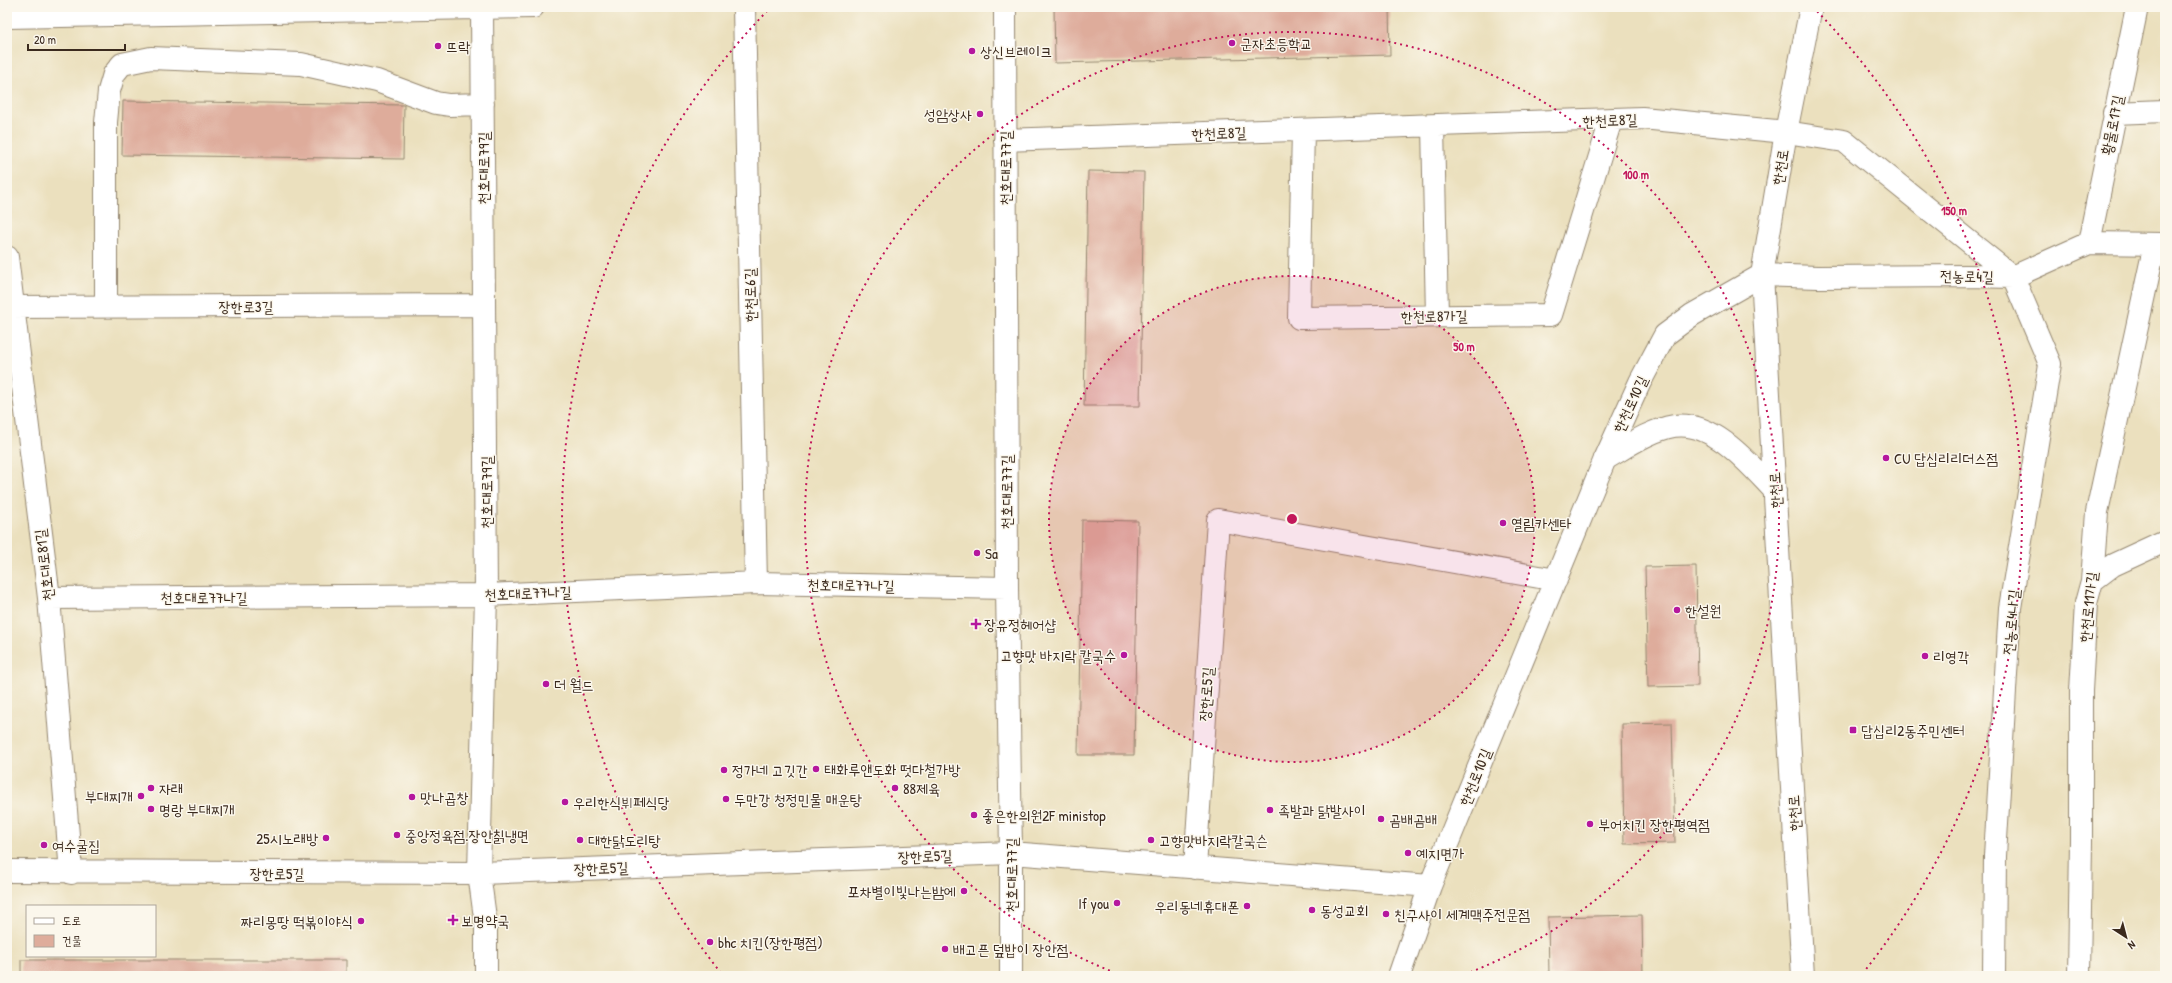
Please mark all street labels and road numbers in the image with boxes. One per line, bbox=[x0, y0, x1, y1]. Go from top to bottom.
street label: 황물로17길 bbox=[2096, 93, 2128, 157]
street label: 한천로8길 bbox=[1582, 109, 1638, 131]
street label: 한천로8길 bbox=[1191, 122, 1247, 144]
street label: 천호대로77길 bbox=[995, 130, 1016, 206]
street label: 천호대로79길 bbox=[473, 131, 494, 205]
street label: 한천로 bbox=[1767, 147, 1793, 187]
street label: 전농로4길 bbox=[1940, 265, 1994, 287]
street label: 한천로6길 bbox=[739, 268, 761, 322]
street label: 장한로3길 bbox=[218, 296, 274, 317]
street label: 한천로8가길 bbox=[1400, 305, 1468, 327]
street label: 한천로10길 bbox=[1608, 372, 1652, 436]
street label: 천호대로77길 bbox=[996, 454, 1017, 530]
street label: 천호대로79길 bbox=[476, 455, 497, 529]
street label: 한천로 bbox=[1764, 471, 1786, 509]
street label: 천호대로81길 bbox=[29, 528, 59, 602]
street label: 한천로11가길 bbox=[2074, 570, 2102, 644]
street label: 천호대로77나길 bbox=[807, 574, 895, 596]
street label: 천호대로77나길 bbox=[484, 581, 572, 605]
street label: 천호대로77나길 bbox=[160, 587, 248, 608]
street label: 전농로4나길 bbox=[1998, 588, 2024, 656]
street label: 장한로5길 bbox=[1194, 666, 1218, 722]
street label: 한천로10길 bbox=[1454, 745, 1496, 809]
street label: 한천로 bbox=[1783, 794, 1805, 832]
street label: 천호대로77길 bbox=[1001, 837, 1022, 913]
street label: 장한로5길 bbox=[897, 845, 953, 867]
street label: 장한로5길 bbox=[573, 857, 629, 879]
street label: 장한로5길 bbox=[250, 863, 304, 884]

